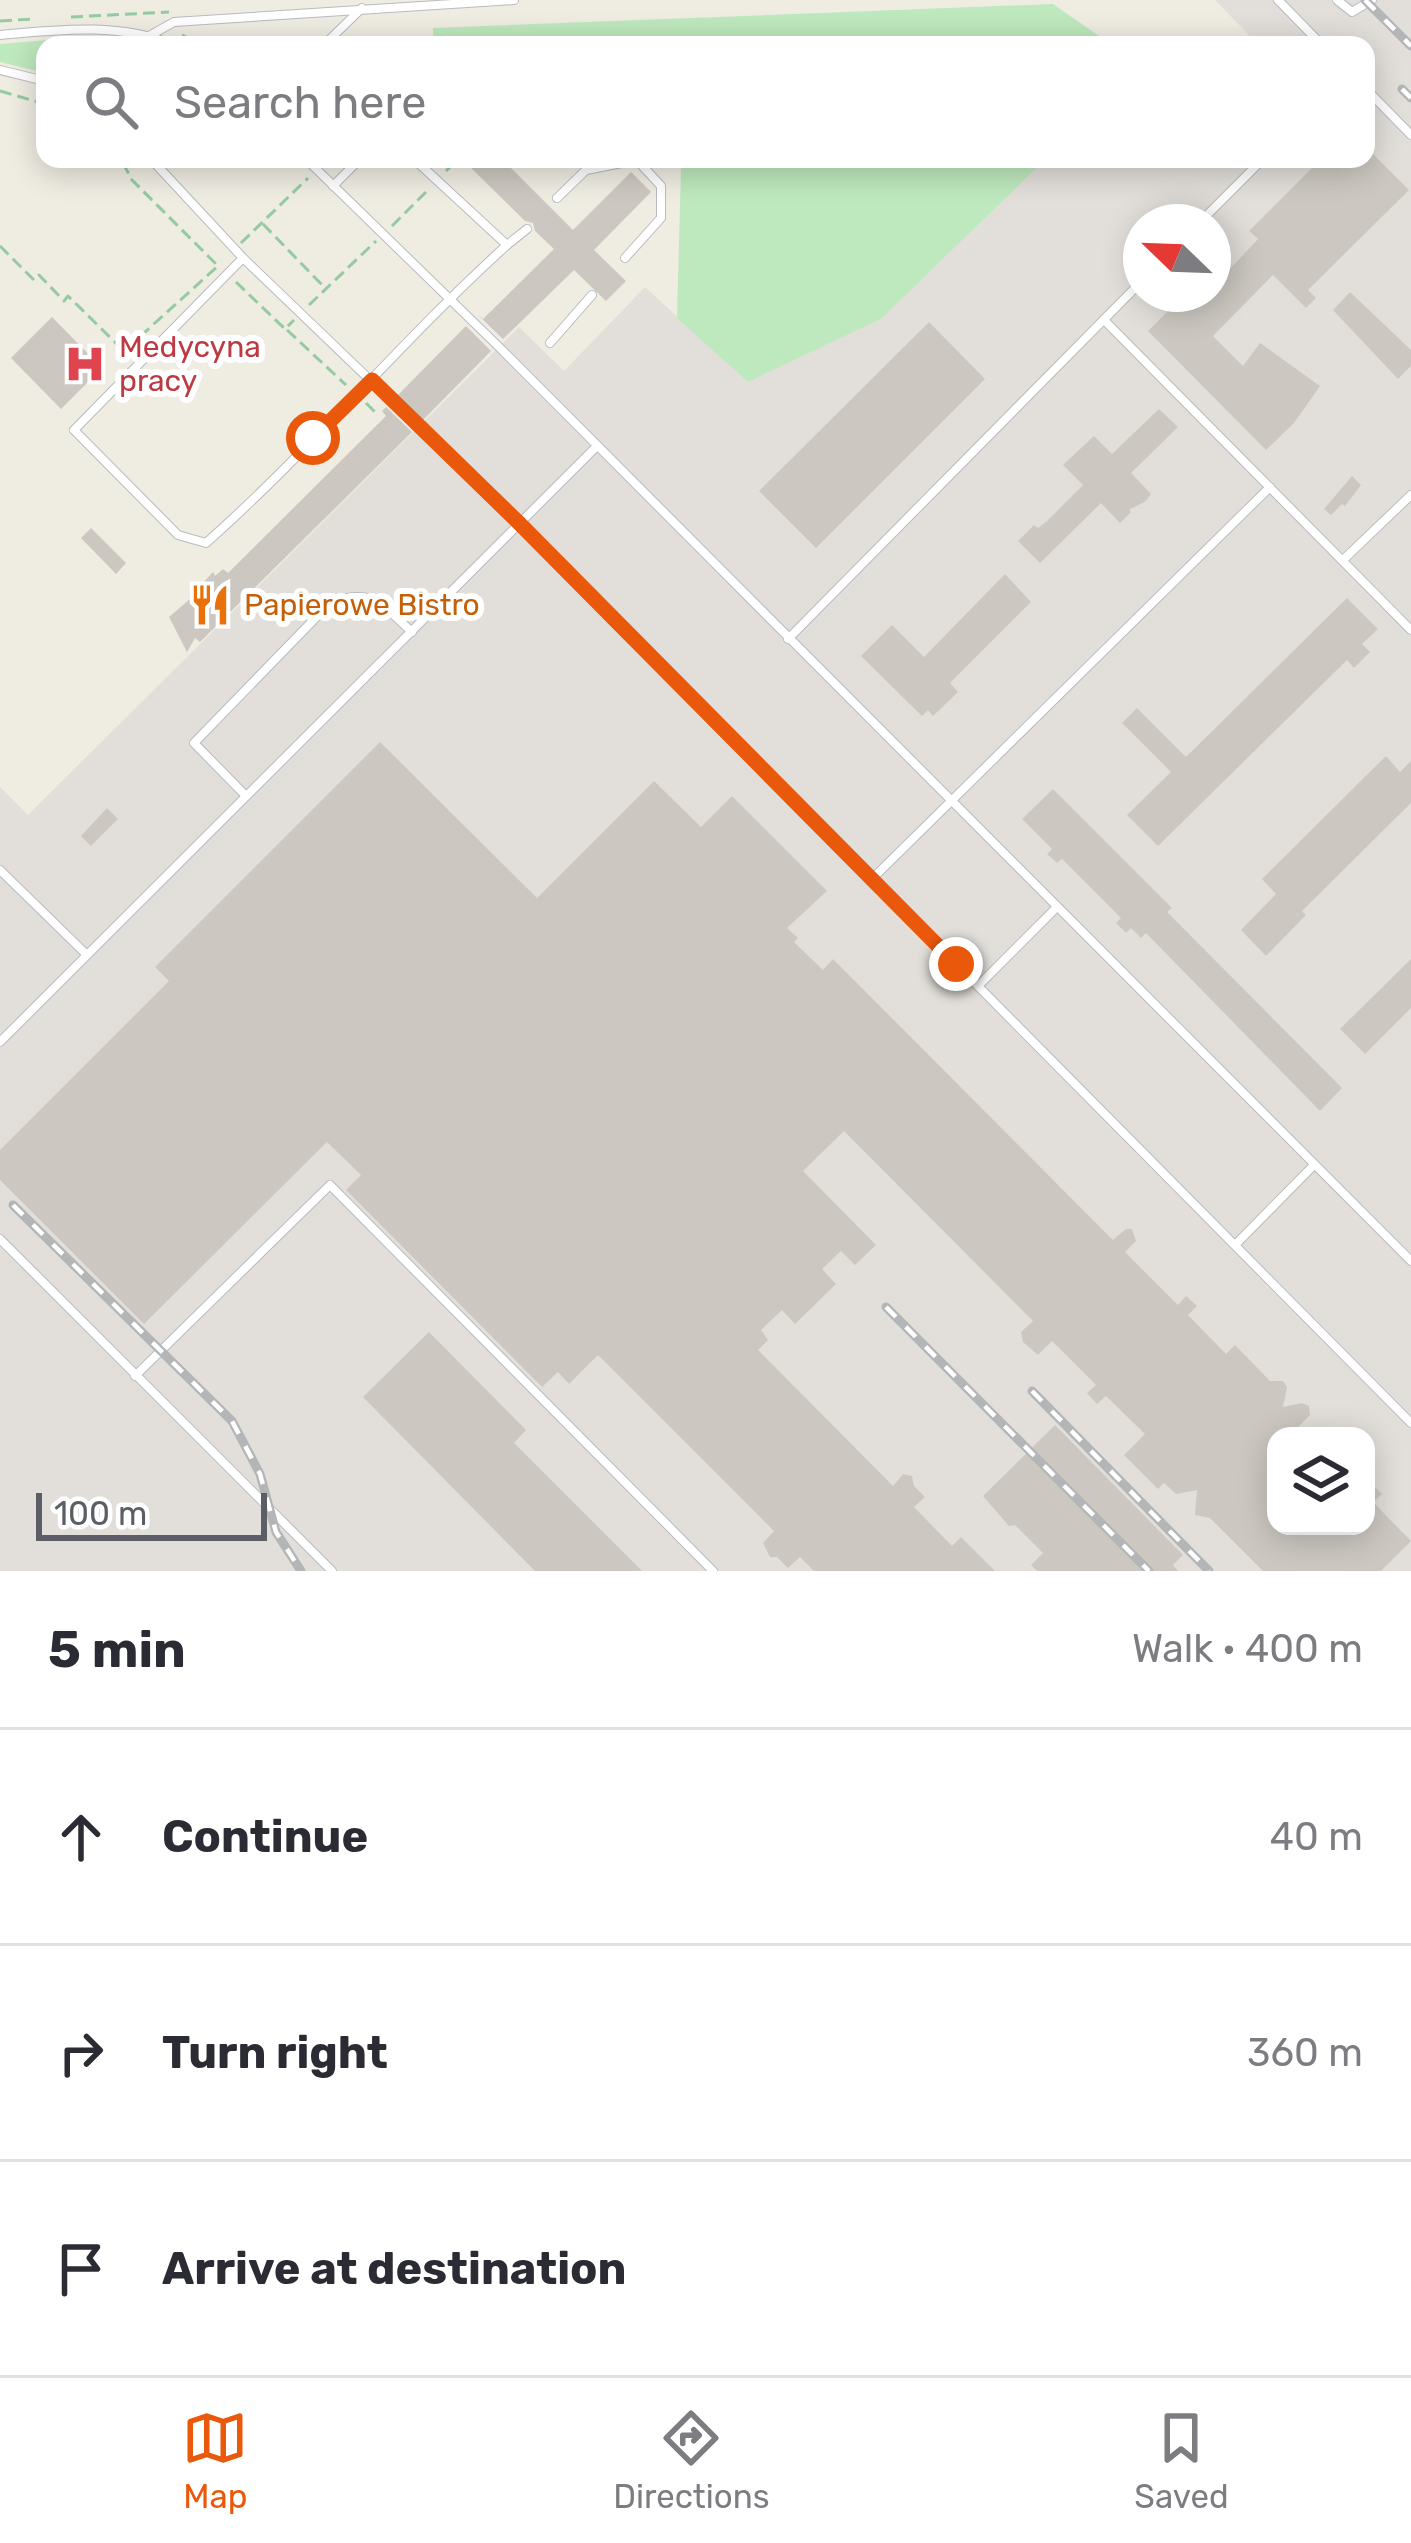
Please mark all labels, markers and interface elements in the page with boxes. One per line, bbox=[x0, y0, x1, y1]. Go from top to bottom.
search box bbox=[36, 36, 1375, 168]
icon: search bbox=[78, 69, 144, 135]
text: Search here bbox=[174, 76, 426, 129]
north arrow bbox=[1123, 204, 1231, 312]
place label: Medycyna pracy bbox=[119, 329, 261, 399]
hospital icon: Medycyna pracy bbox=[62, 341, 108, 387]
route start bbox=[286, 411, 340, 465]
restaurant icon: Papierowe Bistro bbox=[187, 582, 233, 628]
place label: Papierowe Bistro bbox=[244, 587, 480, 623]
route end bbox=[929, 937, 983, 991]
map controls bbox=[1267, 1427, 1375, 1535]
button: layers bbox=[1267, 1427, 1375, 1535]
scale bar bbox=[36, 1487, 267, 1540]
text: 100 m bbox=[54, 1494, 147, 1533]
text: 5 min bbox=[48, 1619, 186, 1680]
text: Walk · 400 m bbox=[1132, 1626, 1363, 1672]
icon: ahead bbox=[48, 1804, 114, 1870]
text: Continue bbox=[162, 1810, 368, 1863]
text: 40 m bbox=[1270, 1814, 1363, 1860]
icon: right bbox=[48, 2020, 114, 2086]
text: Turn right bbox=[162, 2026, 388, 2079]
text: 360 m bbox=[1247, 2030, 1363, 2076]
icon: arrive bbox=[48, 2236, 114, 2302]
text: Arrive at destination bbox=[162, 2242, 627, 2295]
tab: Map bbox=[182, 2405, 248, 2516]
tab: Directions bbox=[613, 2405, 770, 2516]
tab: Saved bbox=[1134, 2405, 1229, 2516]

